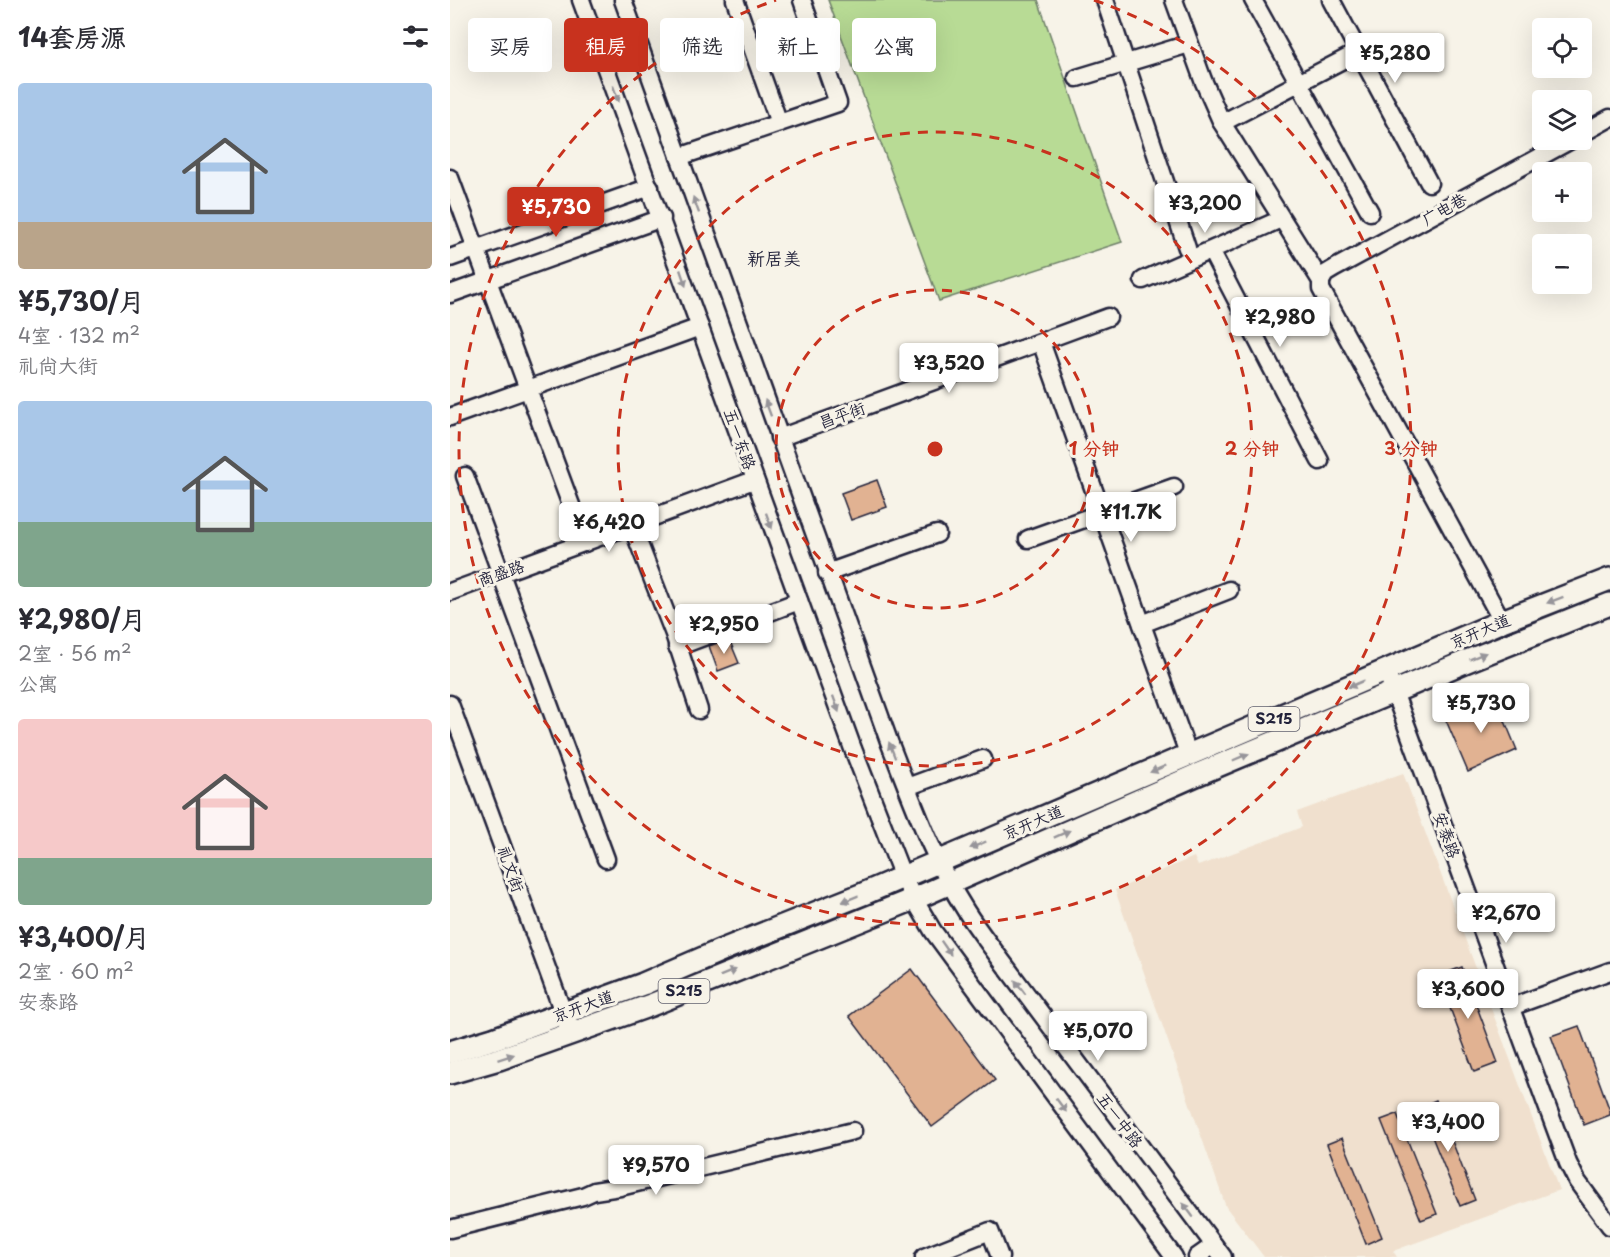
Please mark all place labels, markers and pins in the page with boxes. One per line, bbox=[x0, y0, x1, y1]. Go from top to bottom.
pin: ¥5,280 bbox=[1346, 33, 1444, 84]
pin: ¥3,200 bbox=[1156, 183, 1254, 234]
pin: ¥5,730 bbox=[507, 187, 605, 238]
pin: ¥2,980 bbox=[1231, 297, 1329, 348]
pin: ¥3,520 bbox=[900, 343, 998, 394]
centre of rings bbox=[925, 439, 945, 459]
pin: ¥11.7K bbox=[1082, 492, 1180, 543]
pin: ¥6,420 bbox=[560, 502, 658, 553]
pin: ¥2,950 bbox=[675, 604, 773, 655]
pin: ¥5,730 bbox=[1432, 683, 1530, 734]
pin: ¥2,670 bbox=[1457, 893, 1555, 944]
pin: ¥3,600 bbox=[1419, 969, 1517, 1020]
pin: ¥5,070 bbox=[1049, 1011, 1147, 1062]
pin: ¥3,400 bbox=[1399, 1102, 1497, 1153]
pin: ¥9,570 bbox=[607, 1145, 705, 1196]

